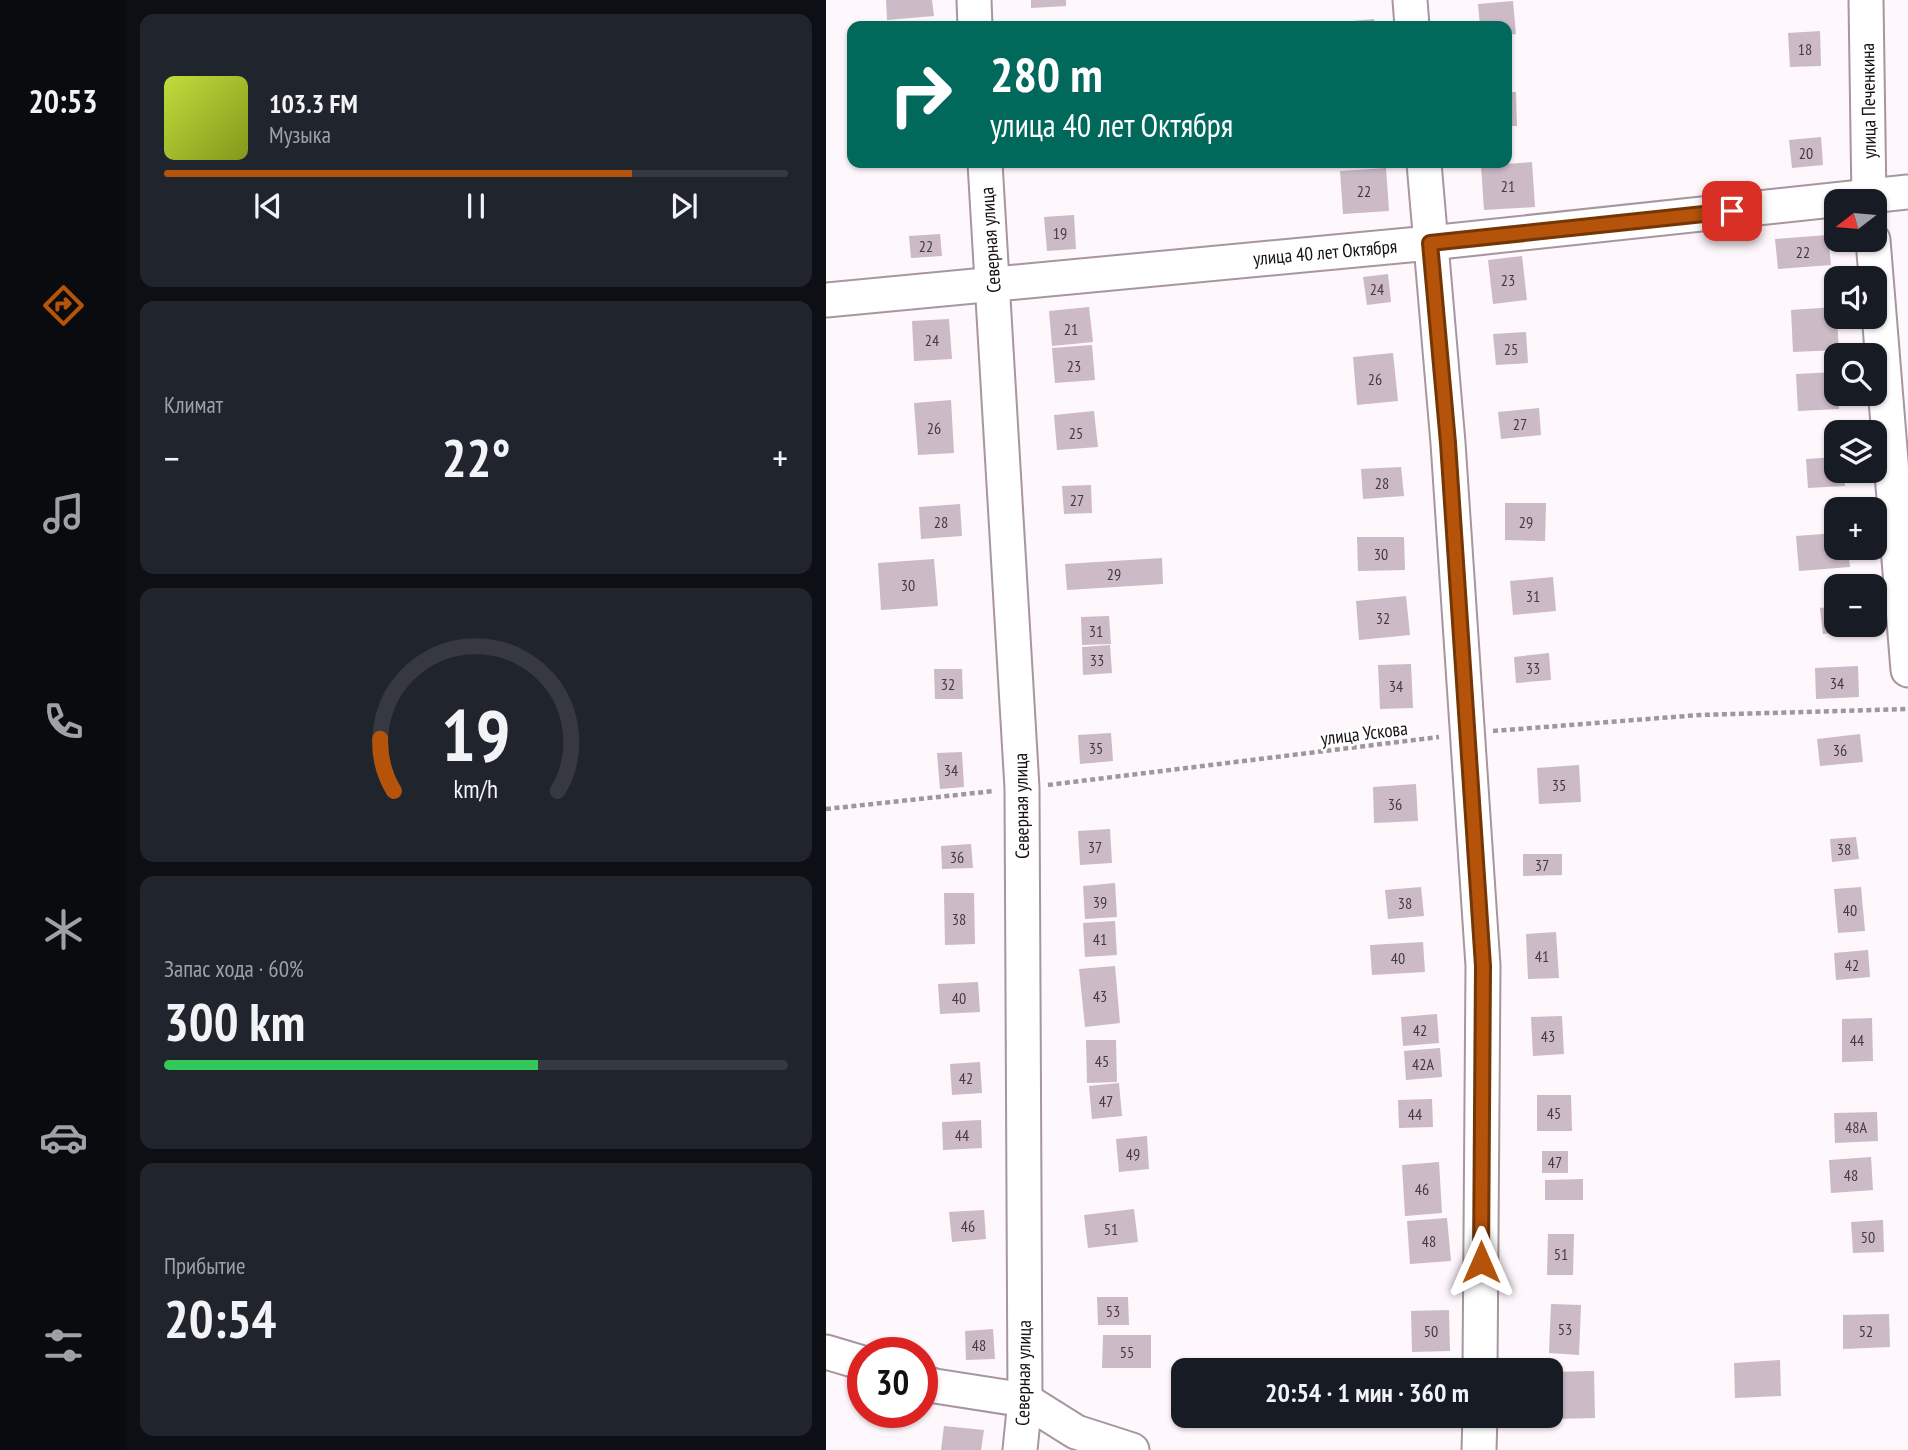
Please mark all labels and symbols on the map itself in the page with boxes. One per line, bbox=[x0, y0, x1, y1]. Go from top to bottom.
house number: 18 bbox=[1798, 39, 1812, 59]
street label: улица Печенкина bbox=[1855, 43, 1881, 159]
house number: 20 bbox=[1799, 143, 1813, 163]
house number: 21 bbox=[1501, 176, 1515, 196]
house number: 22 bbox=[1357, 181, 1371, 201]
pin bbox=[1702, 181, 1762, 241]
street label: Северная улица bbox=[974, 186, 1006, 294]
north arrow bbox=[1824, 189, 1886, 252]
house number: 19 bbox=[1053, 223, 1067, 243]
street label: улица 40 лет Октября bbox=[1252, 234, 1398, 270]
house number: 22 bbox=[919, 236, 933, 256]
house number: 22 bbox=[1796, 242, 1810, 262]
house number: 23 bbox=[1501, 270, 1515, 290]
house number: 24 bbox=[1370, 279, 1384, 299]
house number: 21 bbox=[1064, 319, 1078, 339]
house number: 24 bbox=[925, 330, 939, 350]
house number: 25 bbox=[1504, 339, 1518, 359]
house number: 23 bbox=[1067, 356, 1081, 376]
house number: 26 bbox=[1368, 369, 1382, 389]
house number: 27 bbox=[1513, 414, 1527, 434]
house number: 26 bbox=[927, 418, 941, 438]
house number: 25 bbox=[1069, 423, 1083, 443]
house number: 28 bbox=[1375, 473, 1389, 493]
house number: 27 bbox=[1070, 490, 1084, 510]
house number: 28 bbox=[934, 512, 948, 532]
house number: 29 bbox=[1519, 512, 1533, 532]
house number: 30 bbox=[1374, 544, 1388, 564]
house number: 29 bbox=[1107, 564, 1121, 584]
house number: 30 bbox=[901, 575, 915, 595]
house number: 31 bbox=[1526, 586, 1540, 606]
house number: 32 bbox=[1376, 608, 1390, 628]
house number: 31 bbox=[1089, 621, 1103, 641]
house number: 33 bbox=[1090, 650, 1104, 670]
house number: 33 bbox=[1526, 658, 1540, 678]
house number: 34 bbox=[1830, 673, 1844, 693]
house number: 32 bbox=[941, 674, 955, 694]
house number: 34 bbox=[1389, 676, 1403, 696]
street label: улица Ускова bbox=[1319, 716, 1409, 750]
house number: 35 bbox=[1089, 738, 1103, 758]
house number: 36 bbox=[1833, 740, 1847, 760]
street label: Северная улица bbox=[1008, 753, 1034, 859]
house number: 34 bbox=[944, 760, 958, 780]
house number: 35 bbox=[1552, 775, 1566, 795]
house number: 36 bbox=[1388, 794, 1402, 814]
house number: 37 bbox=[1088, 837, 1102, 857]
house number: 38 bbox=[1837, 839, 1851, 859]
house number: 36 bbox=[950, 847, 964, 867]
house number: 37 bbox=[1535, 855, 1549, 875]
house number: 39 bbox=[1093, 892, 1107, 912]
house number: 38 bbox=[1398, 893, 1412, 913]
house number: 40 bbox=[1843, 900, 1857, 920]
house number: 38 bbox=[952, 909, 966, 929]
house number: 41 bbox=[1093, 929, 1107, 949]
house number: 41 bbox=[1535, 946, 1549, 966]
house number: 40 bbox=[1391, 948, 1405, 968]
house number: 42 bbox=[1845, 955, 1859, 975]
house number: 43 bbox=[1093, 986, 1107, 1006]
house number: 40 bbox=[952, 988, 966, 1008]
house number: 42 bbox=[1413, 1020, 1427, 1040]
house number: 43 bbox=[1541, 1026, 1555, 1046]
house number: 44 bbox=[1850, 1030, 1864, 1050]
house number: 45 bbox=[1095, 1051, 1109, 1071]
house number: 42А bbox=[1412, 1054, 1434, 1074]
house number: 42 bbox=[959, 1068, 973, 1088]
house number: 47 bbox=[1099, 1091, 1113, 1111]
house number: 45 bbox=[1547, 1103, 1561, 1123]
house number: 44 bbox=[1408, 1104, 1422, 1124]
house number: 48А bbox=[1845, 1117, 1867, 1137]
house number: 44 bbox=[955, 1125, 969, 1145]
house number: 49 bbox=[1126, 1144, 1140, 1164]
house number: 47 bbox=[1548, 1152, 1562, 1172]
house number: 48 bbox=[1844, 1165, 1858, 1185]
house number: 46 bbox=[1415, 1179, 1429, 1199]
house number: 46 bbox=[961, 1216, 975, 1236]
house number: 51 bbox=[1104, 1219, 1118, 1239]
position arrow bbox=[1444, 1225, 1518, 1299]
house number: 50 bbox=[1861, 1227, 1875, 1247]
house number: 48 bbox=[1422, 1231, 1436, 1251]
house number: 51 bbox=[1554, 1244, 1568, 1264]
house number: 53 bbox=[1106, 1301, 1120, 1321]
house number: 53 bbox=[1558, 1319, 1572, 1339]
street label: Северная улица bbox=[1010, 1320, 1036, 1426]
house number: 50 bbox=[1424, 1321, 1438, 1341]
house number: 52 bbox=[1859, 1321, 1873, 1341]
house number: 48 bbox=[972, 1335, 986, 1355]
speed limit sign: 30 bbox=[847, 1337, 938, 1428]
house number: 55 bbox=[1120, 1342, 1134, 1362]

